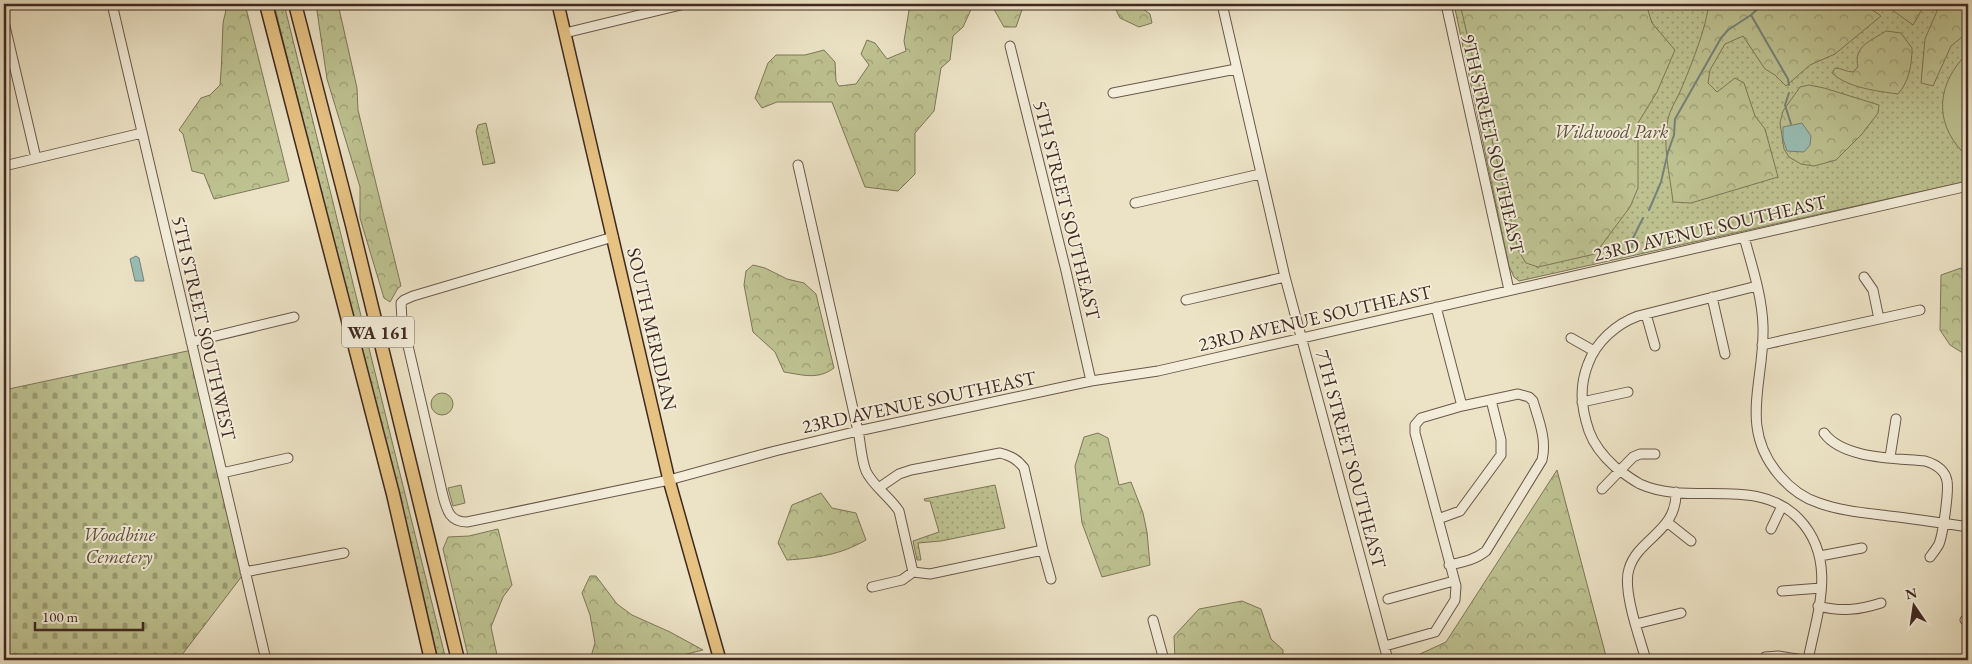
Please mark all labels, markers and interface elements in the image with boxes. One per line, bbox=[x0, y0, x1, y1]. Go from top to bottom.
street label: 9TH STREET SOUTHEAST bbox=[1456, 32, 1531, 257]
street label: 5TH STREET SOUTHEAST bbox=[1028, 98, 1106, 322]
park label: Wildwood Park bbox=[1554, 119, 1669, 144]
street label: 23RD AVENUE SOUTHEAST bbox=[1591, 189, 1829, 267]
street label: 5TH STREET SOUTHWEST bbox=[166, 213, 242, 443]
street label: SOUTH MERIDIAN bbox=[621, 245, 683, 413]
street label: 23RD AVENUE SOUTHEAST bbox=[1196, 279, 1434, 357]
road number: WA 161 bbox=[342, 316, 414, 348]
street label: 7TH STREET SOUTHEAST bbox=[1310, 347, 1392, 571]
street label: 23RD AVENUE SOUTHEAST bbox=[800, 365, 1038, 439]
park label: Woodbine Cemetery bbox=[83, 522, 156, 569]
north arrow bbox=[1890, 582, 1940, 632]
text: N bbox=[1904, 583, 1919, 603]
scale bar bbox=[35, 599, 142, 631]
text: 100 m bbox=[42, 607, 79, 626]

